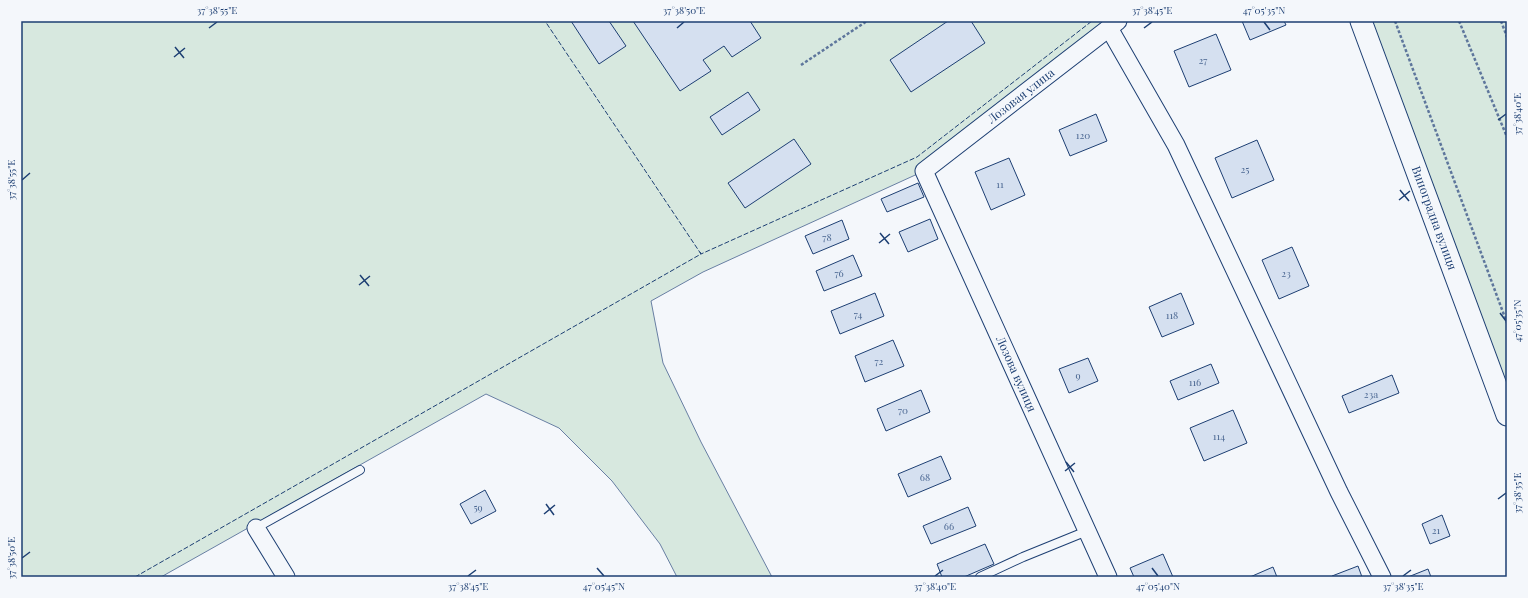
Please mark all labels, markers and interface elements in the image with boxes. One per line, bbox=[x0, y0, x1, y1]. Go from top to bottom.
text: 37°38'55"E bbox=[197, 3, 237, 17]
text: 37°38'50"E bbox=[663, 3, 705, 17]
text: 37°38'45"E bbox=[1132, 3, 1172, 17]
text: 47°05'35"N bbox=[1243, 3, 1285, 17]
house number: 27 bbox=[1199, 53, 1207, 67]
street label: Лозовая улица bbox=[983, 64, 1057, 127]
text: 37°38'40"E bbox=[1510, 93, 1524, 135]
house number: 120 bbox=[1076, 128, 1090, 142]
text: 37°38'55"E bbox=[4, 160, 18, 200]
house number: 25 bbox=[1241, 162, 1249, 176]
street label: Виноградна вулиця bbox=[1409, 164, 1461, 272]
house number: 11 bbox=[996, 177, 1004, 191]
house number: 78 bbox=[822, 230, 832, 244]
house number: 76 bbox=[834, 266, 844, 280]
house number: 23 bbox=[1281, 266, 1291, 280]
text: 47°05'35"N bbox=[1510, 300, 1524, 342]
house number: 74 bbox=[854, 307, 862, 321]
house number: 118 bbox=[1166, 308, 1178, 322]
street label: Лозова вулиця bbox=[993, 332, 1041, 415]
house number: 72 bbox=[875, 354, 884, 368]
house number: 9 bbox=[1075, 368, 1081, 382]
house number: 116 bbox=[1189, 375, 1201, 389]
house number: 23а bbox=[1364, 387, 1378, 401]
house number: 70 bbox=[898, 403, 908, 417]
house number: 114 bbox=[1213, 429, 1225, 443]
house number: 68 bbox=[920, 470, 930, 484]
text: 37°38'35"E bbox=[1510, 473, 1524, 513]
house number: 59 bbox=[473, 500, 483, 514]
house number: 66 bbox=[944, 519, 954, 533]
house number: 21 bbox=[1432, 523, 1441, 537]
text: 37°38'50"E bbox=[4, 537, 18, 579]
text: 37°38'45"E bbox=[448, 579, 488, 593]
text: 47°05'45"N bbox=[583, 579, 625, 593]
text: 37°38'40"E bbox=[914, 579, 956, 593]
text: 47°05'40"N bbox=[1136, 579, 1180, 593]
text: 37°38'35"E bbox=[1383, 579, 1423, 593]

